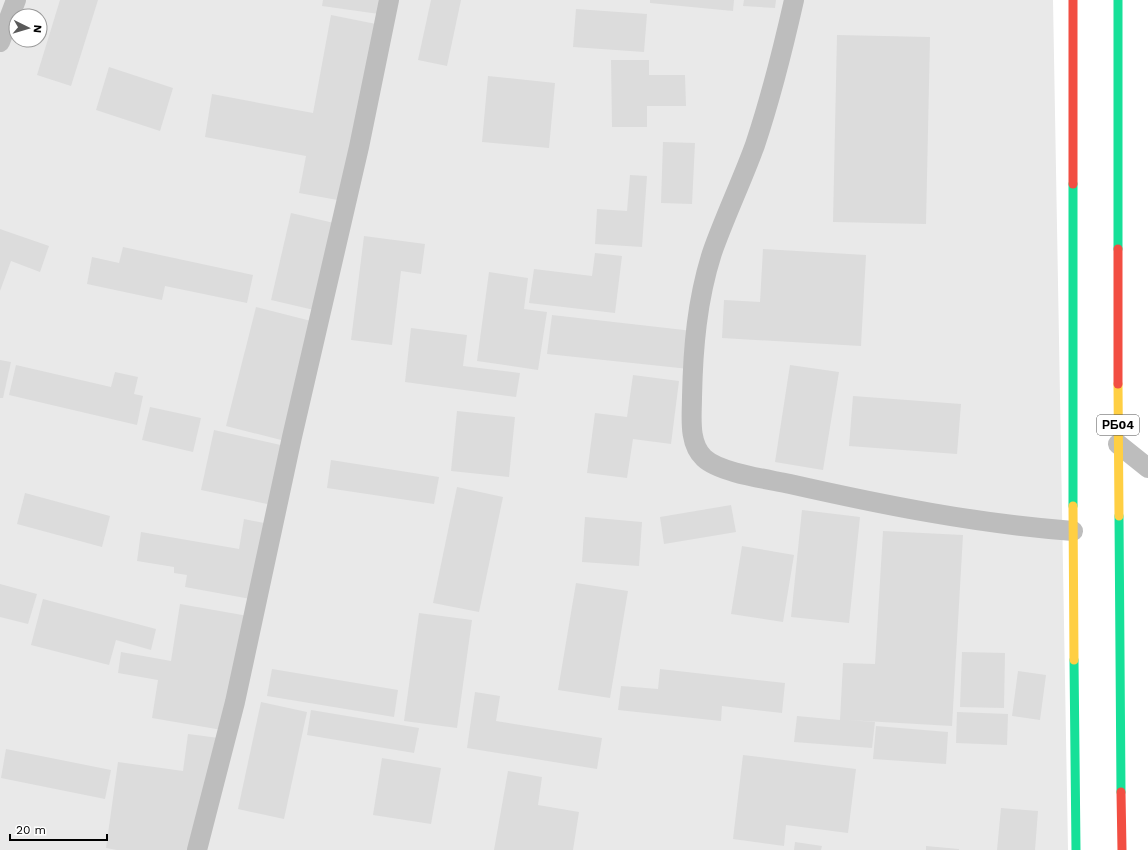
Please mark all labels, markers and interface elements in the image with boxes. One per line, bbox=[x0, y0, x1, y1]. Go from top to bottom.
north arrow bbox=[8, 8, 48, 48]
text: N bbox=[31, 24, 44, 33]
road number: РБ04 bbox=[1097, 415, 1139, 435]
scale bar bbox=[10, 816, 107, 842]
text: 20 m bbox=[16, 823, 46, 837]

